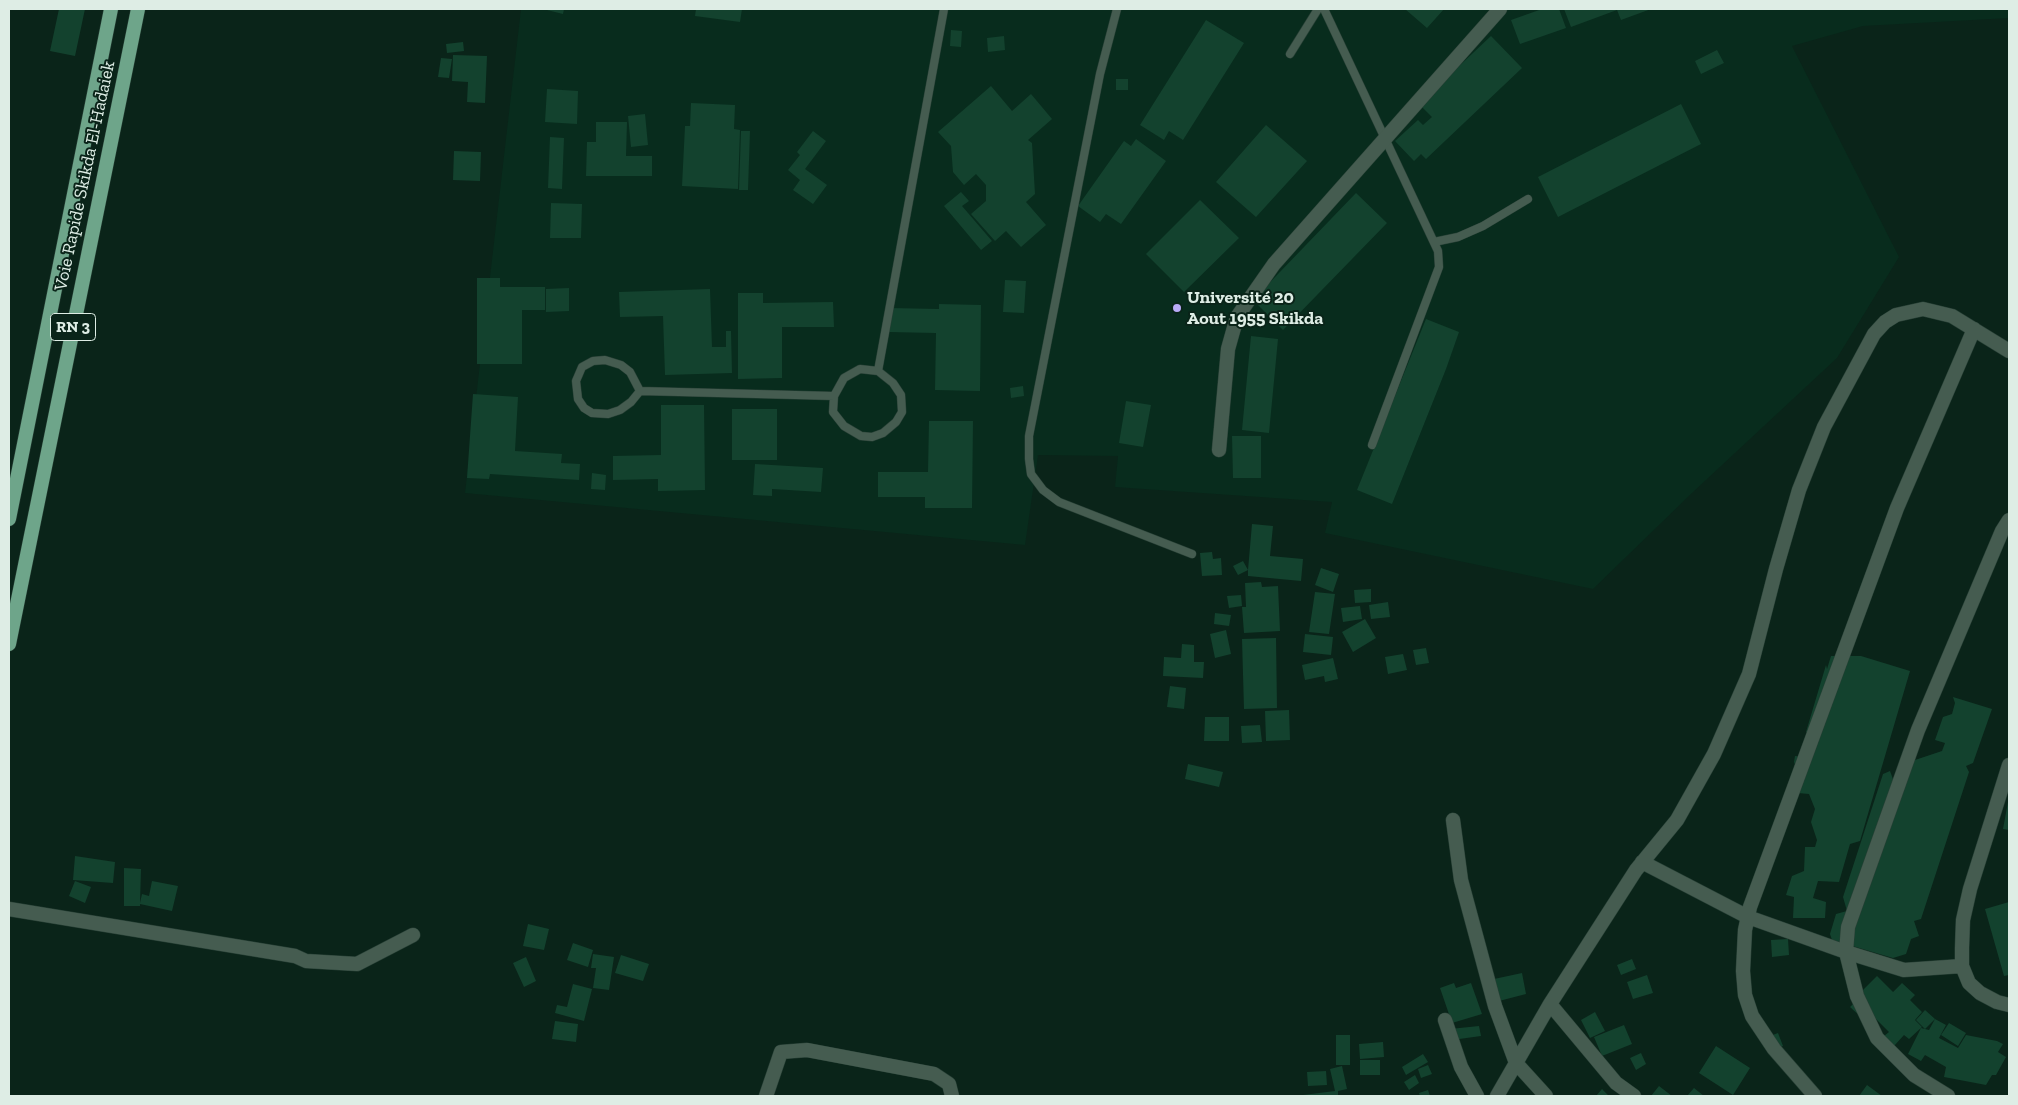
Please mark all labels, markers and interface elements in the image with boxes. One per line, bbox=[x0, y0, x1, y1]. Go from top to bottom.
street label: Voie Rapide Skikda El-Hadaiek bbox=[50, 59, 120, 293]
place label: Université 20 Aout 1955 Skikda bbox=[1187, 287, 1323, 330]
marker: Université 20 Aout 1955 Skikda bbox=[1171, 302, 1183, 314]
road number: RN 3 bbox=[50, 314, 96, 341]

